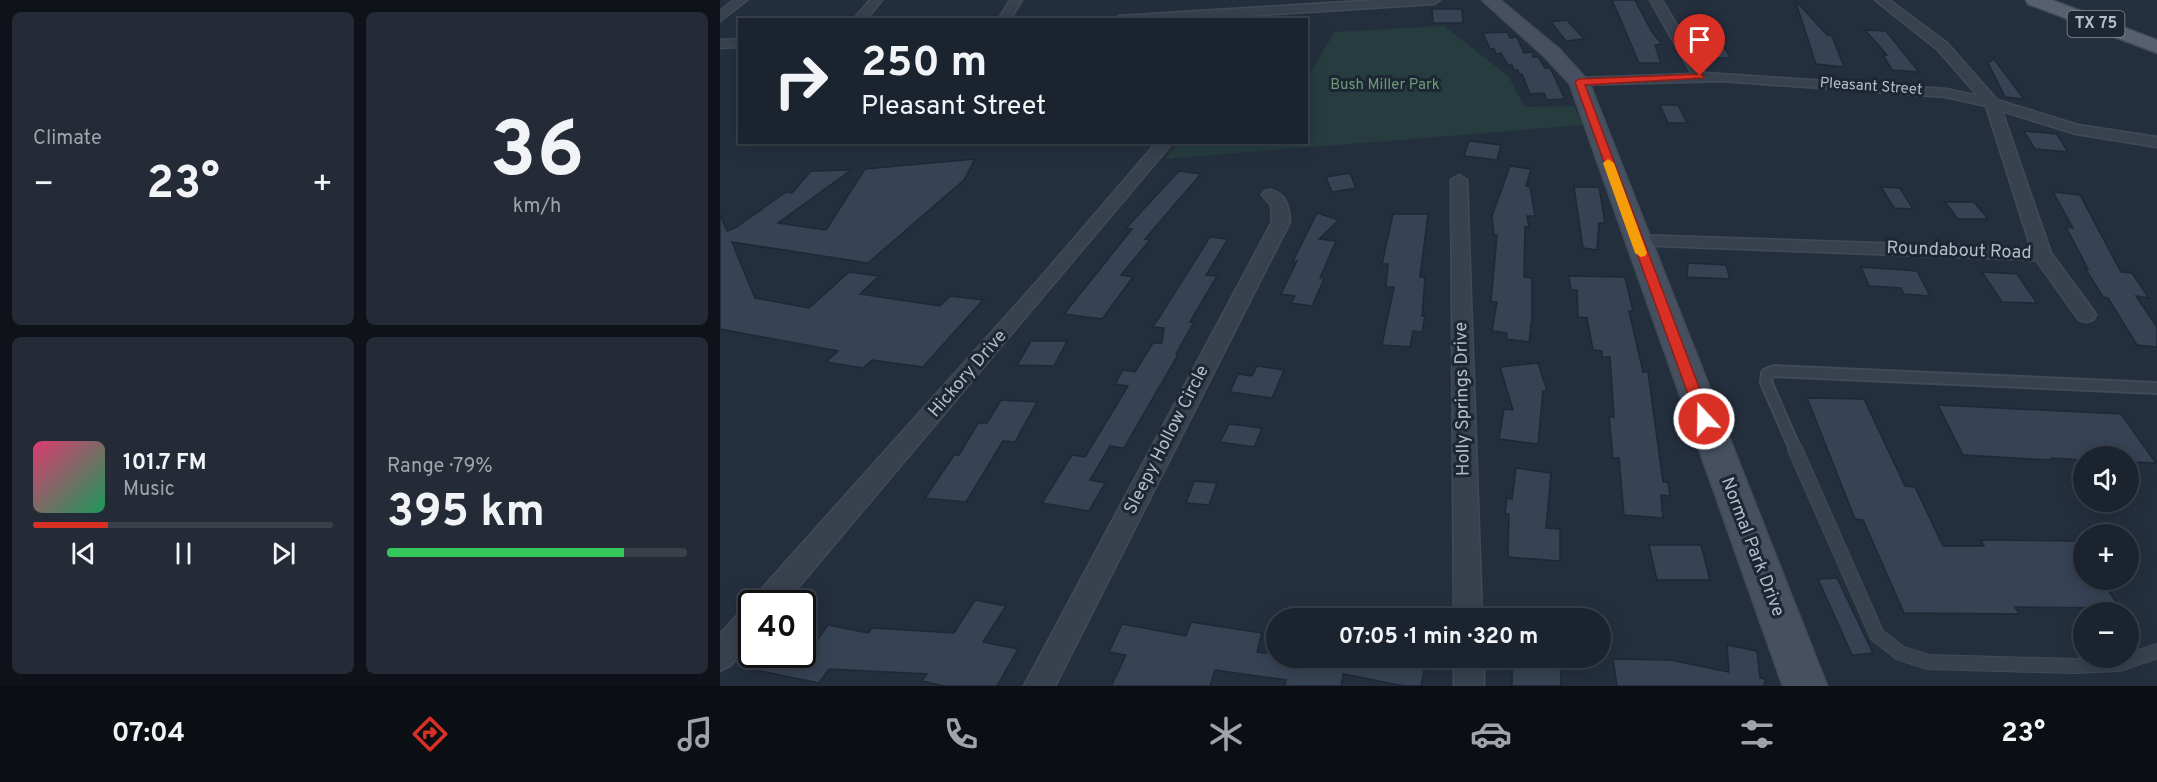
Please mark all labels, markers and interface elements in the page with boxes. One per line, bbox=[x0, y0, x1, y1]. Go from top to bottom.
road number: TX 75 bbox=[2068, 11, 2124, 37]
pin bbox=[1674, 14, 1725, 76]
icon: arrive bbox=[1683, 23, 1716, 56]
text: 250 m bbox=[861, 38, 987, 91]
icon: right bbox=[762, 42, 840, 120]
street label: Pleasant Street bbox=[1819, 74, 1923, 100]
park label: Bush Miller Park bbox=[1330, 76, 1440, 95]
text: Pleasant Street bbox=[861, 90, 1046, 124]
text: 36 bbox=[490, 105, 584, 204]
text: Climate bbox=[33, 126, 102, 152]
text: 23° bbox=[146, 157, 220, 214]
text: − bbox=[33, 165, 54, 207]
text: + bbox=[312, 165, 333, 207]
text: km/h bbox=[513, 194, 561, 220]
street label: Roundabout Road bbox=[1886, 237, 2032, 265]
street label: Holly Springs Drive bbox=[1450, 322, 1476, 476]
street label: Hickory Drive bbox=[924, 325, 1012, 423]
street label: Sleepy Hollow Circle bbox=[1119, 362, 1215, 518]
position arrow bbox=[1672, 387, 1736, 451]
map controls bbox=[2073, 446, 2139, 668]
button: sound bbox=[2073, 446, 2139, 512]
text: 101.7 FM bbox=[123, 450, 206, 477]
text: Range · 79% bbox=[387, 454, 493, 480]
street label: Normal Park Drive bbox=[1715, 474, 1789, 620]
text: Music bbox=[123, 477, 175, 503]
text: 395 km bbox=[387, 485, 545, 542]
button: + bbox=[2073, 524, 2139, 590]
icon: previous bbox=[67, 537, 100, 570]
icon: pause bbox=[167, 537, 200, 570]
icon: next bbox=[267, 537, 300, 570]
speed limit sign: 40 bbox=[738, 590, 816, 668]
button: − bbox=[2073, 602, 2139, 668]
text: 07:05 · 1 min · 320 m bbox=[1339, 624, 1538, 651]
icon: directions bbox=[409, 713, 451, 755]
icon: music bbox=[674, 713, 716, 755]
icon: phone bbox=[940, 713, 982, 755]
icon: climate bbox=[1205, 713, 1247, 755]
icon: car bbox=[1470, 713, 1512, 755]
icon: filters bbox=[1736, 713, 1778, 755]
text: 07:04 bbox=[112, 717, 185, 751]
text: 23° bbox=[2001, 717, 2045, 751]

